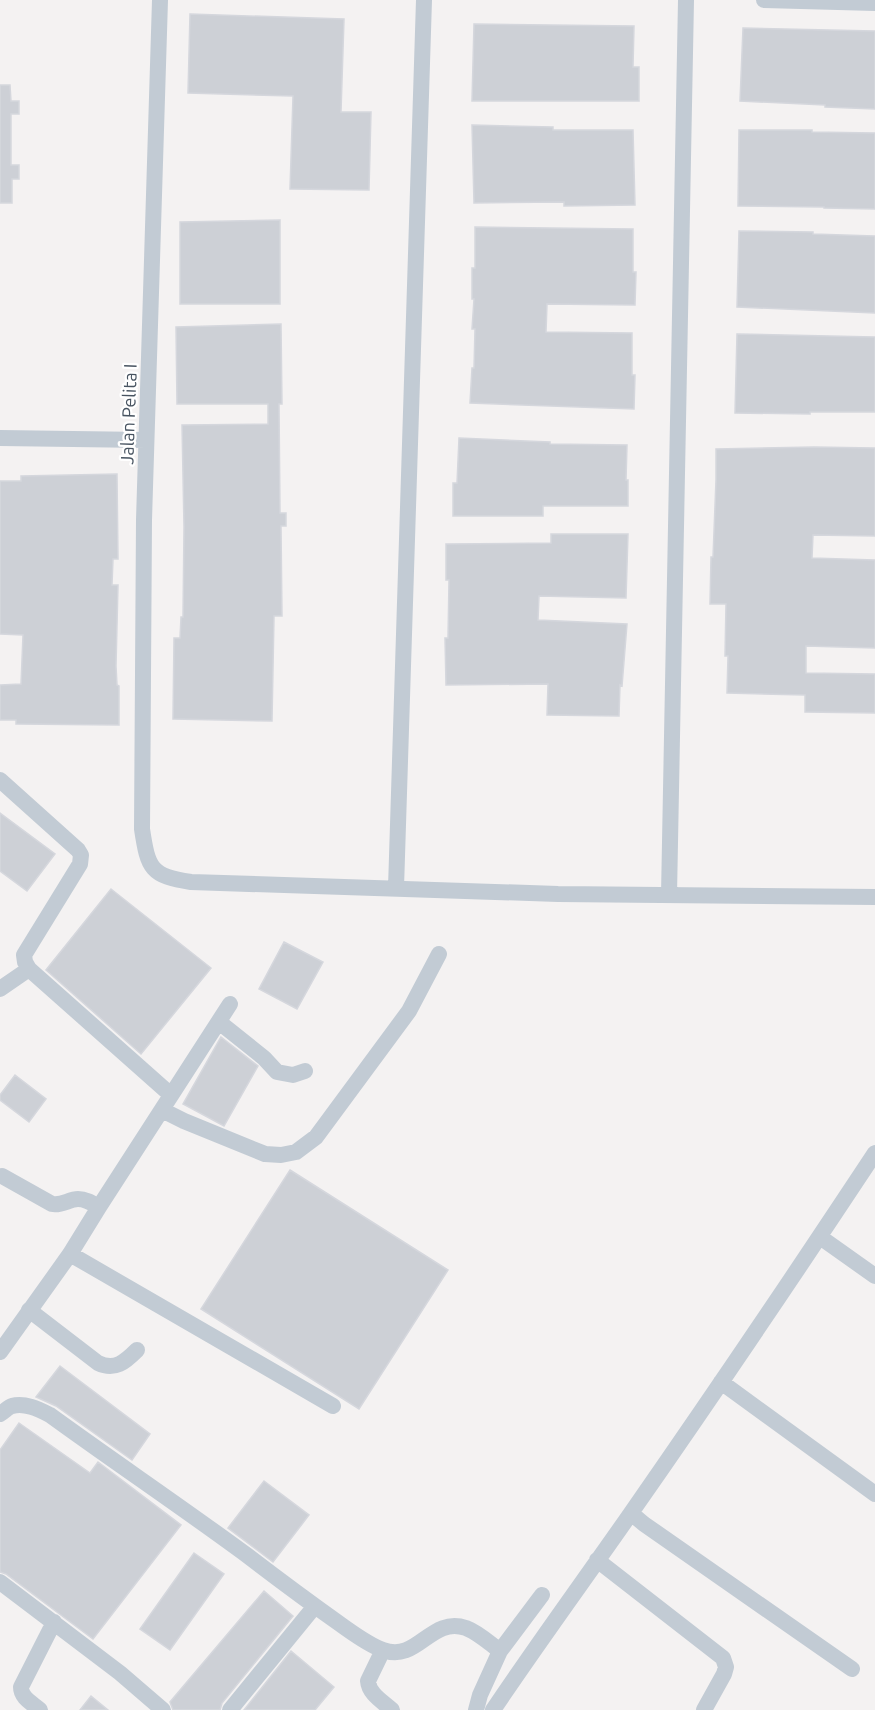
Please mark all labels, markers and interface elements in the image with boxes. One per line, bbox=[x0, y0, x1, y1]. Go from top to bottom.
street label: Jalan Pelita I bbox=[116, 363, 140, 465]

